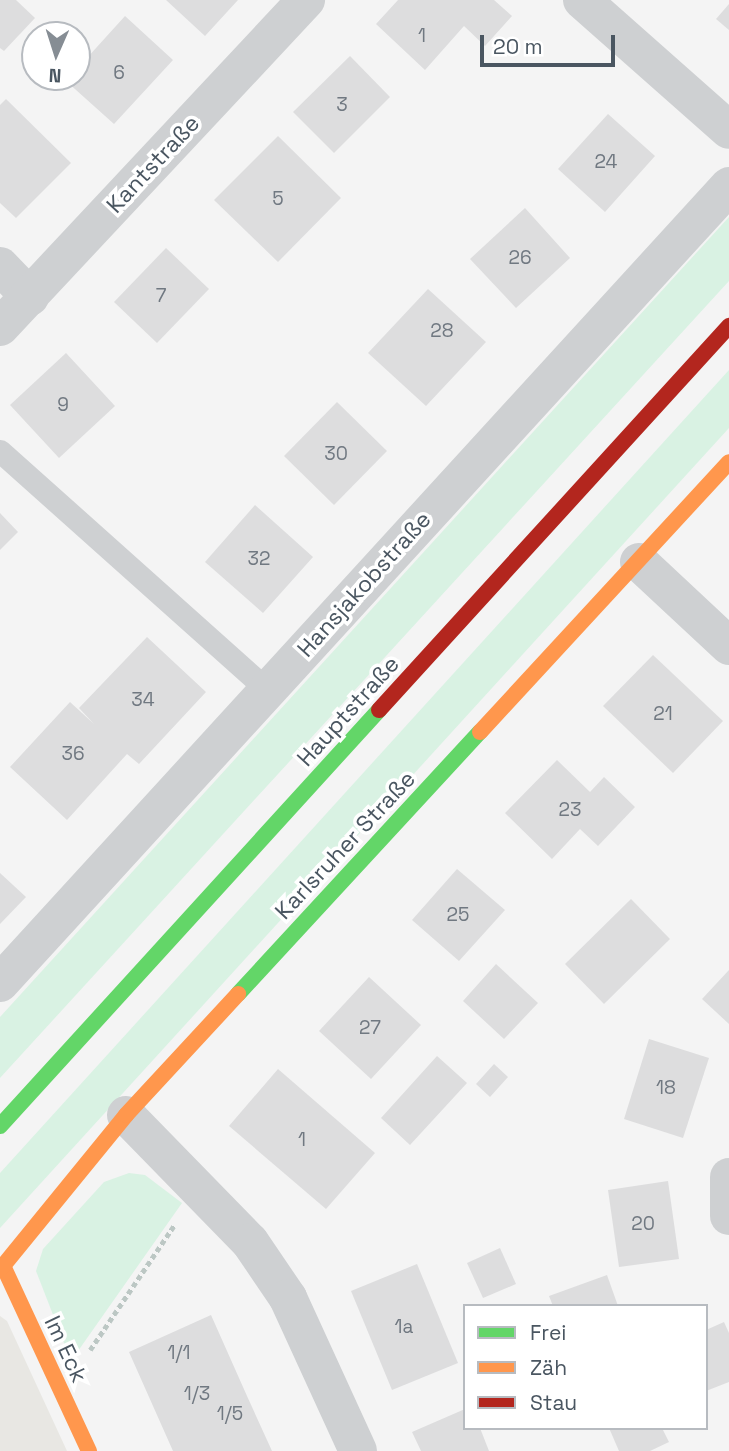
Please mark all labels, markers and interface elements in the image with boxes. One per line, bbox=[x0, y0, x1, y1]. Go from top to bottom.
north arrow bbox=[21, 21, 91, 91]
scale bar bbox=[484, 21, 619, 65]
house number: 1 bbox=[418, 25, 426, 47]
text: 20 m bbox=[493, 33, 543, 60]
house number: 6 bbox=[113, 62, 125, 84]
text: N bbox=[48, 63, 62, 88]
house number: 3 bbox=[336, 94, 348, 116]
street label: Kantstraße bbox=[101, 109, 205, 219]
house number: 24 bbox=[595, 151, 617, 173]
house number: 5 bbox=[272, 188, 284, 210]
house number: 26 bbox=[508, 247, 532, 269]
house number: 7 bbox=[156, 285, 166, 307]
house number: 28 bbox=[430, 320, 454, 342]
house number: 9 bbox=[57, 394, 69, 416]
house number: 30 bbox=[324, 443, 348, 465]
street label: Hansjakobstraße bbox=[291, 506, 437, 662]
house number: 32 bbox=[248, 548, 270, 570]
street label: Hauptstraße bbox=[291, 650, 405, 772]
house number: 34 bbox=[131, 689, 155, 711]
house number: 21 bbox=[653, 703, 673, 725]
house number: 36 bbox=[61, 743, 85, 765]
street label: Karlsruher Straße bbox=[269, 765, 421, 925]
house number: 23 bbox=[559, 799, 581, 821]
house number: 25 bbox=[447, 904, 469, 926]
house number: 27 bbox=[359, 1017, 381, 1039]
house number: 18 bbox=[656, 1077, 676, 1099]
house number: 1 bbox=[298, 1129, 306, 1151]
house number: 20 bbox=[631, 1213, 655, 1235]
legend bbox=[463, 1304, 708, 1430]
street label: Im Eck bbox=[39, 1311, 93, 1387]
house number: 1a bbox=[395, 1316, 413, 1338]
text: Frei bbox=[530, 1319, 566, 1346]
house number: 1/1 bbox=[168, 1342, 190, 1364]
text: Zäh bbox=[530, 1354, 567, 1381]
house number: 1/3 bbox=[184, 1383, 210, 1405]
text: Stau bbox=[530, 1389, 577, 1416]
house number: 1/5 bbox=[217, 1403, 243, 1425]

